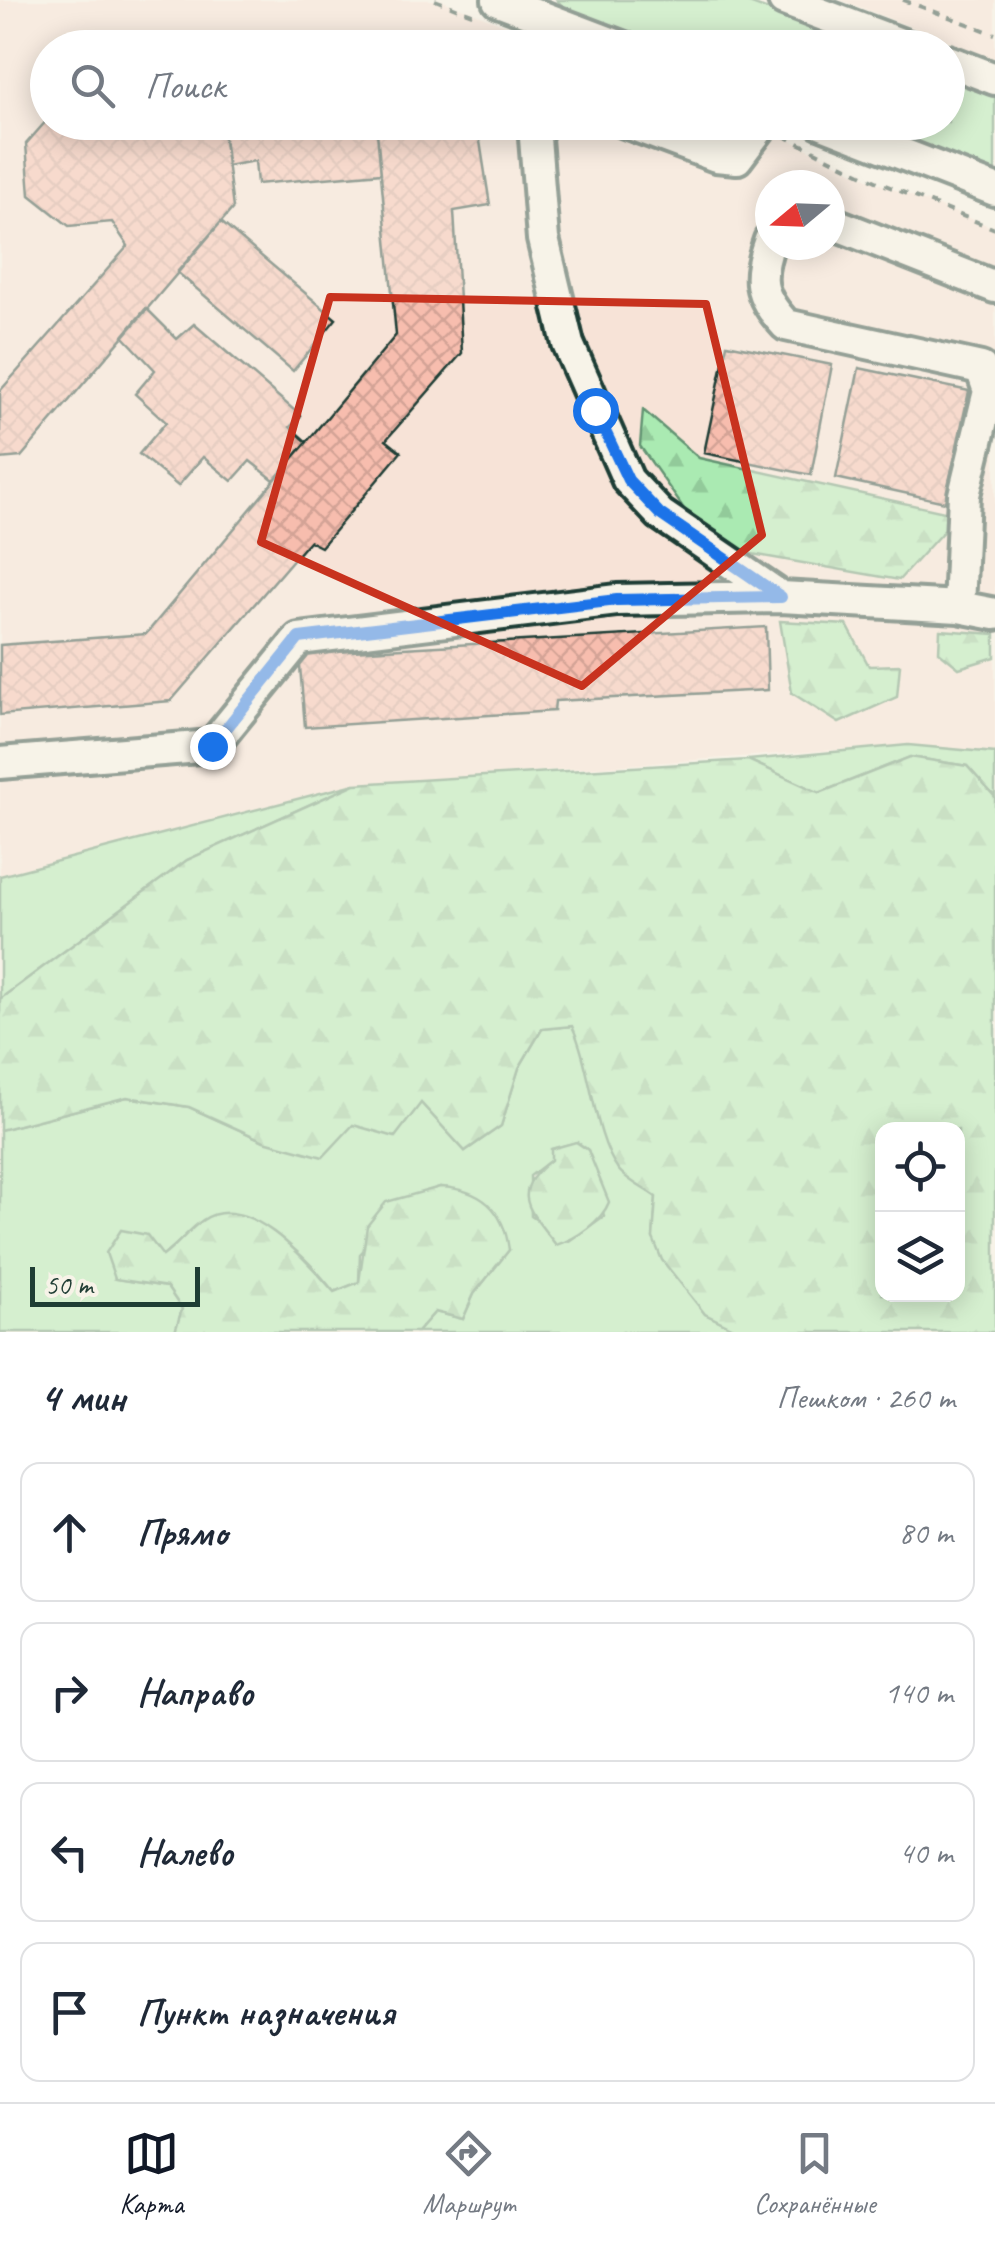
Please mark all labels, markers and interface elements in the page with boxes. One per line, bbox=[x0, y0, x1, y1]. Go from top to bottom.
search box bbox=[30, 30, 965, 140]
icon: search bbox=[65, 58, 120, 113]
text: Поиск bbox=[145, 62, 225, 109]
north arrow bbox=[755, 170, 845, 260]
route start bbox=[573, 388, 619, 434]
route end bbox=[190, 724, 236, 770]
map controls bbox=[875, 1122, 965, 1302]
button: locate bbox=[875, 1122, 965, 1212]
button: layers bbox=[875, 1212, 965, 1302]
scale bar bbox=[30, 1262, 200, 1306]
text: 50 m bbox=[45, 1267, 93, 1302]
text: 4 мин bbox=[40, 1371, 125, 1424]
text: Пешком · 260 m bbox=[776, 1377, 955, 1418]
icon: ahead bbox=[42, 1505, 97, 1560]
text: Прямо bbox=[137, 1509, 227, 1556]
text: 80 m bbox=[899, 1512, 953, 1553]
icon: right bbox=[42, 1665, 97, 1720]
text: Направо bbox=[137, 1669, 253, 1716]
text: 140 m bbox=[884, 1672, 953, 1713]
icon: left bbox=[42, 1825, 97, 1880]
text: Налево bbox=[137, 1829, 233, 1876]
text: 40 m bbox=[899, 1832, 953, 1873]
icon: arrive bbox=[42, 1985, 97, 2040]
text: Пункт назначения bbox=[137, 1989, 394, 2036]
tab: Карта bbox=[120, 2126, 184, 2221]
tab: Маршрут bbox=[423, 2126, 515, 2221]
tab: Сохранённые bbox=[754, 2126, 876, 2221]

